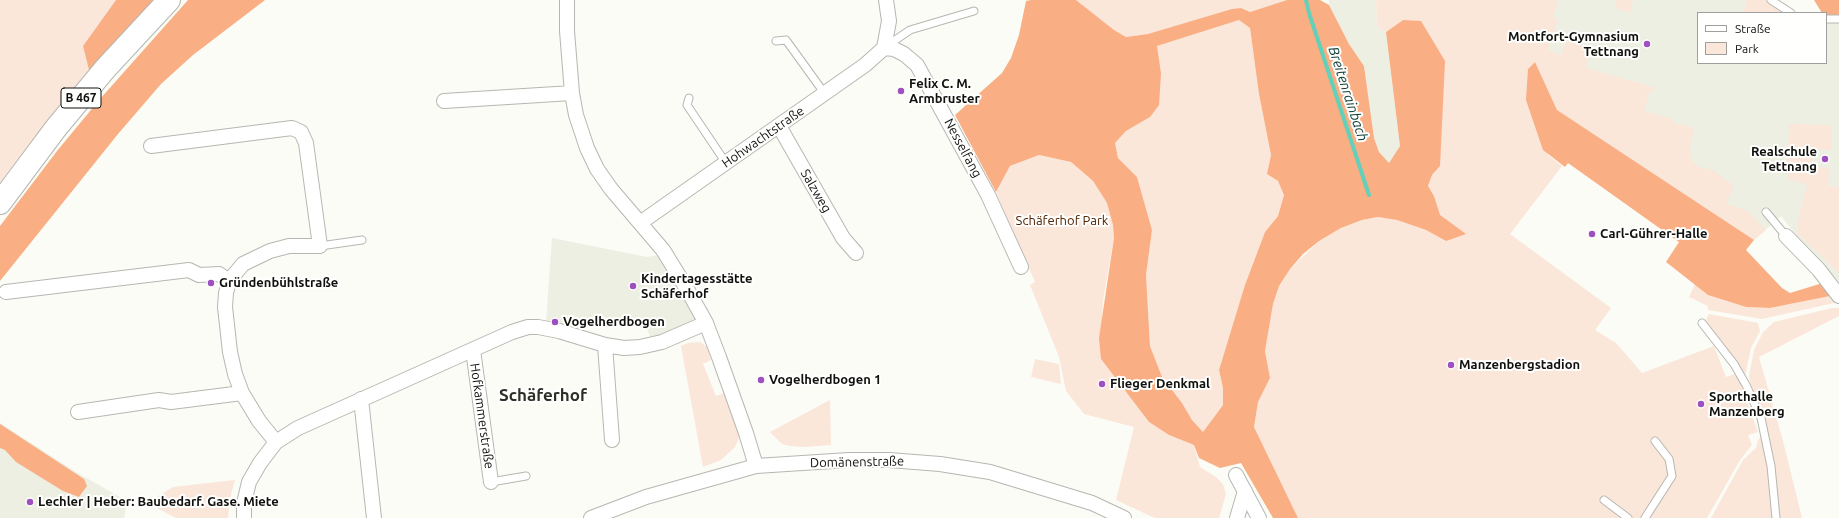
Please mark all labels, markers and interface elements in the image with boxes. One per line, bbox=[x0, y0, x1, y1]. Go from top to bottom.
legend bbox=[1697, 12, 1827, 64]
text: Straße bbox=[1735, 22, 1771, 35]
place label: Montfort-Gymnasium Tettnang bbox=[1508, 29, 1639, 60]
marker: Montfort-Gymnasium Tettnang bbox=[1642, 39, 1652, 49]
text: Park bbox=[1735, 42, 1759, 55]
water label: Breitenrainbach bbox=[1325, 45, 1371, 143]
place label: Felix C. M. Armbruster bbox=[909, 76, 980, 107]
marker: Felix C. M. Armbruster bbox=[896, 86, 906, 96]
road number: B 467 bbox=[61, 88, 101, 108]
street label: Hohwachtstraße bbox=[719, 103, 807, 171]
street label: Nesselfang bbox=[941, 116, 985, 180]
place label: Realschule Tettnang bbox=[1751, 144, 1817, 175]
marker: Realschule Tettnang bbox=[1820, 154, 1830, 164]
street label: Salzweg bbox=[797, 166, 835, 216]
park label: Schäferhof Park bbox=[1016, 213, 1108, 229]
place label: Carl-Gührer-Halle bbox=[1600, 226, 1708, 242]
marker: Carl-Gührer-Halle bbox=[1587, 229, 1597, 239]
place label: Kindertagesstätte Schäferhof bbox=[641, 271, 752, 302]
place label: Gründenbühlstraße bbox=[219, 275, 338, 291]
marker: Gründenbühlstraße bbox=[206, 278, 216, 288]
marker: Kindertagesstätte Schäferhof bbox=[628, 281, 638, 291]
place label: Vogelherdbogen bbox=[563, 314, 665, 330]
marker: Vogelherdbogen bbox=[550, 317, 560, 327]
place label: Manzenbergstadion bbox=[1459, 357, 1580, 373]
marker: Manzenbergstadion bbox=[1446, 360, 1456, 370]
street label: Hofkammerstraße bbox=[467, 362, 497, 470]
place label: Vogelherdbogen 1 bbox=[769, 372, 881, 388]
marker: Vogelherdbogen 1 bbox=[756, 375, 766, 385]
place label: Flieger Denkmal bbox=[1110, 376, 1210, 392]
marker: Flieger Denkmal bbox=[1097, 379, 1107, 389]
district label: Schäferhof bbox=[499, 385, 587, 405]
place label: Sporthalle Manzenberg bbox=[1709, 389, 1785, 420]
marker: Sporthalle Manzenberg bbox=[1696, 399, 1706, 409]
street label: Domänenstraße bbox=[810, 453, 904, 471]
place label: Lechler | Heber: Baubedarf. Gase. Miete bbox=[38, 494, 279, 510]
marker: Lechler | Heber: Baubedarf. Gase. Miete bbox=[25, 497, 35, 507]

